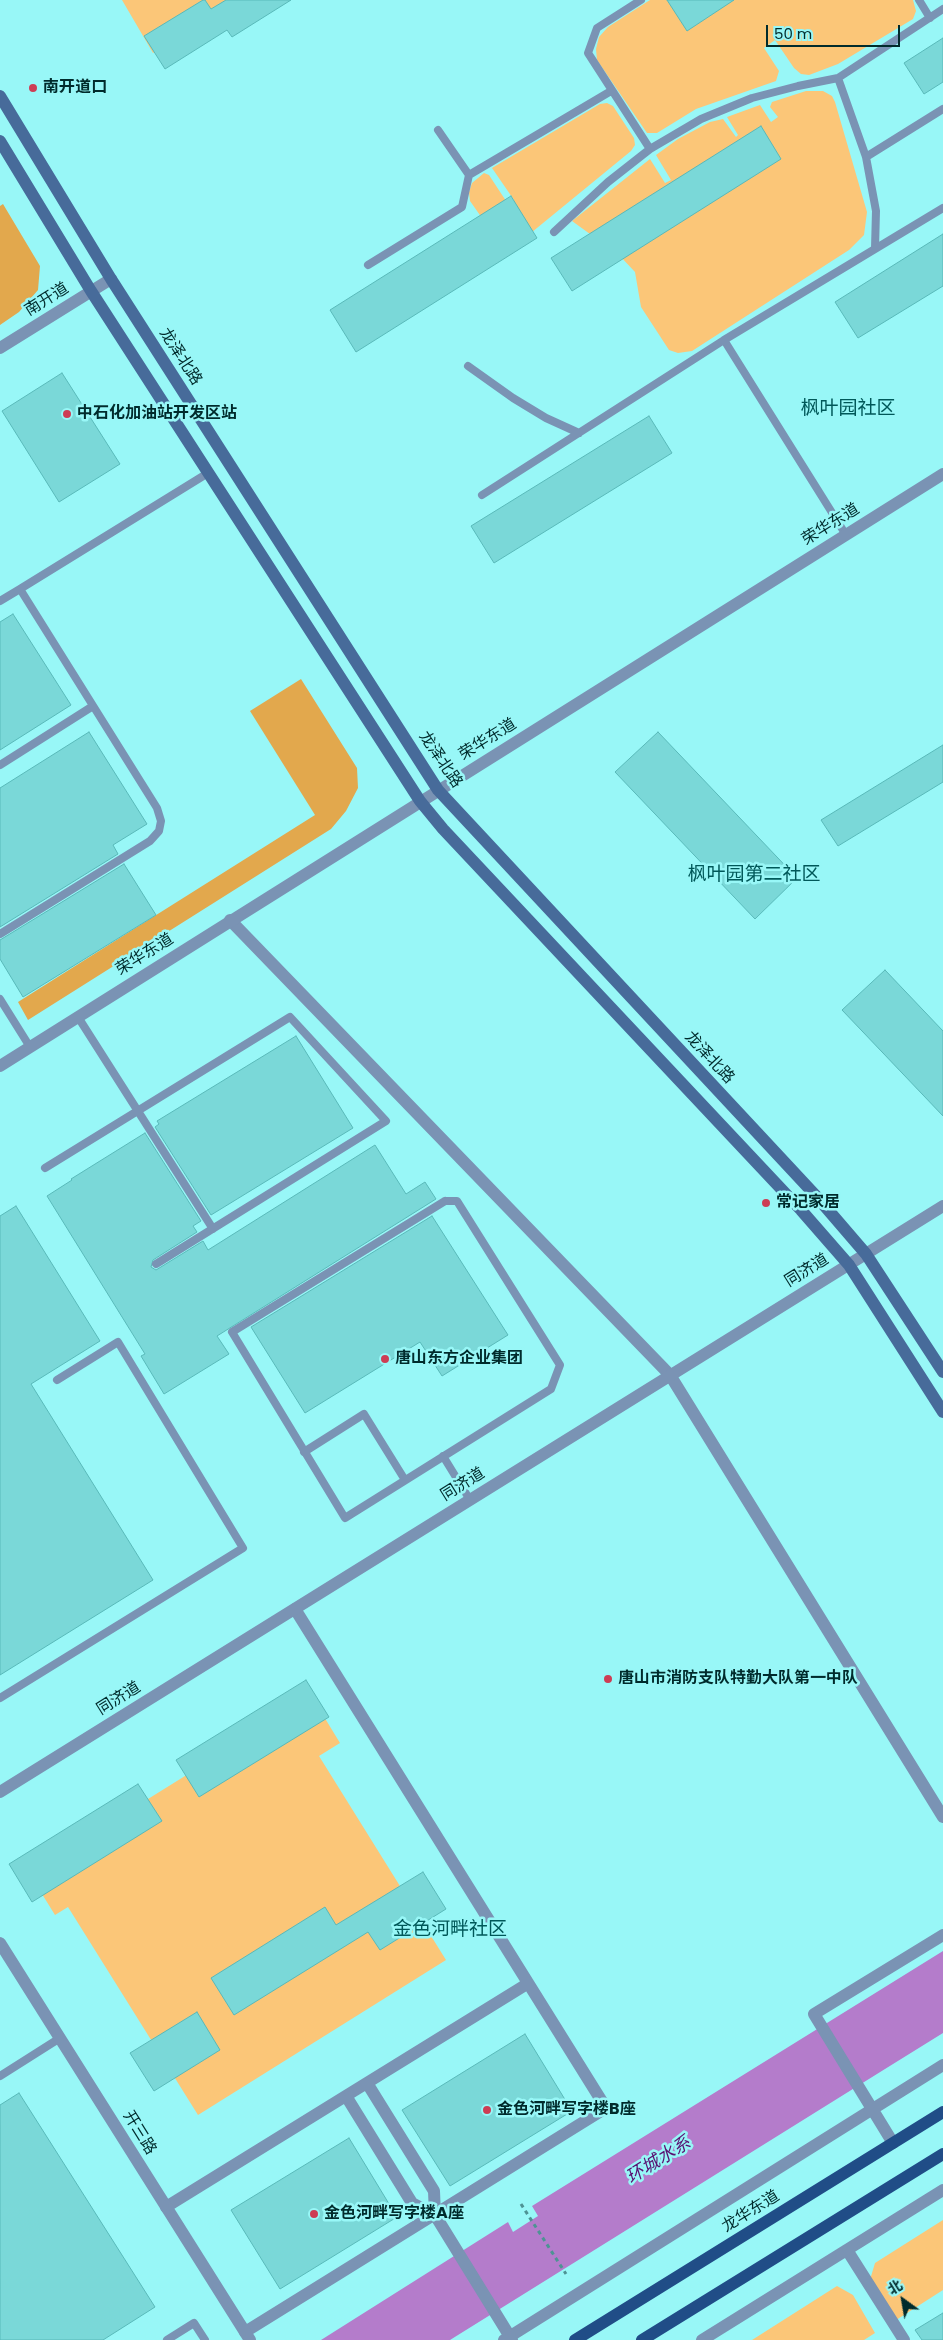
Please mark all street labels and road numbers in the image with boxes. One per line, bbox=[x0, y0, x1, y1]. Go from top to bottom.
street label: 南开道 bbox=[22, 279, 72, 321]
street label: 龙泽北路 bbox=[155, 325, 205, 389]
street label: 荣华东道 bbox=[799, 500, 863, 550]
street label: 荣华东道 bbox=[456, 715, 520, 765]
street label: 龙泽北路 bbox=[414, 728, 466, 792]
street label: 荣华东道 bbox=[113, 930, 177, 980]
street label: 龙泽北路 bbox=[680, 1028, 738, 1088]
street label: 同济道 bbox=[782, 1250, 832, 1292]
street label: 同济道 bbox=[438, 1464, 488, 1506]
street label: 同济道 bbox=[94, 1678, 144, 1720]
street label: 开三路 bbox=[118, 2108, 160, 2158]
street label: 龙华东道 bbox=[719, 2187, 783, 2237]

